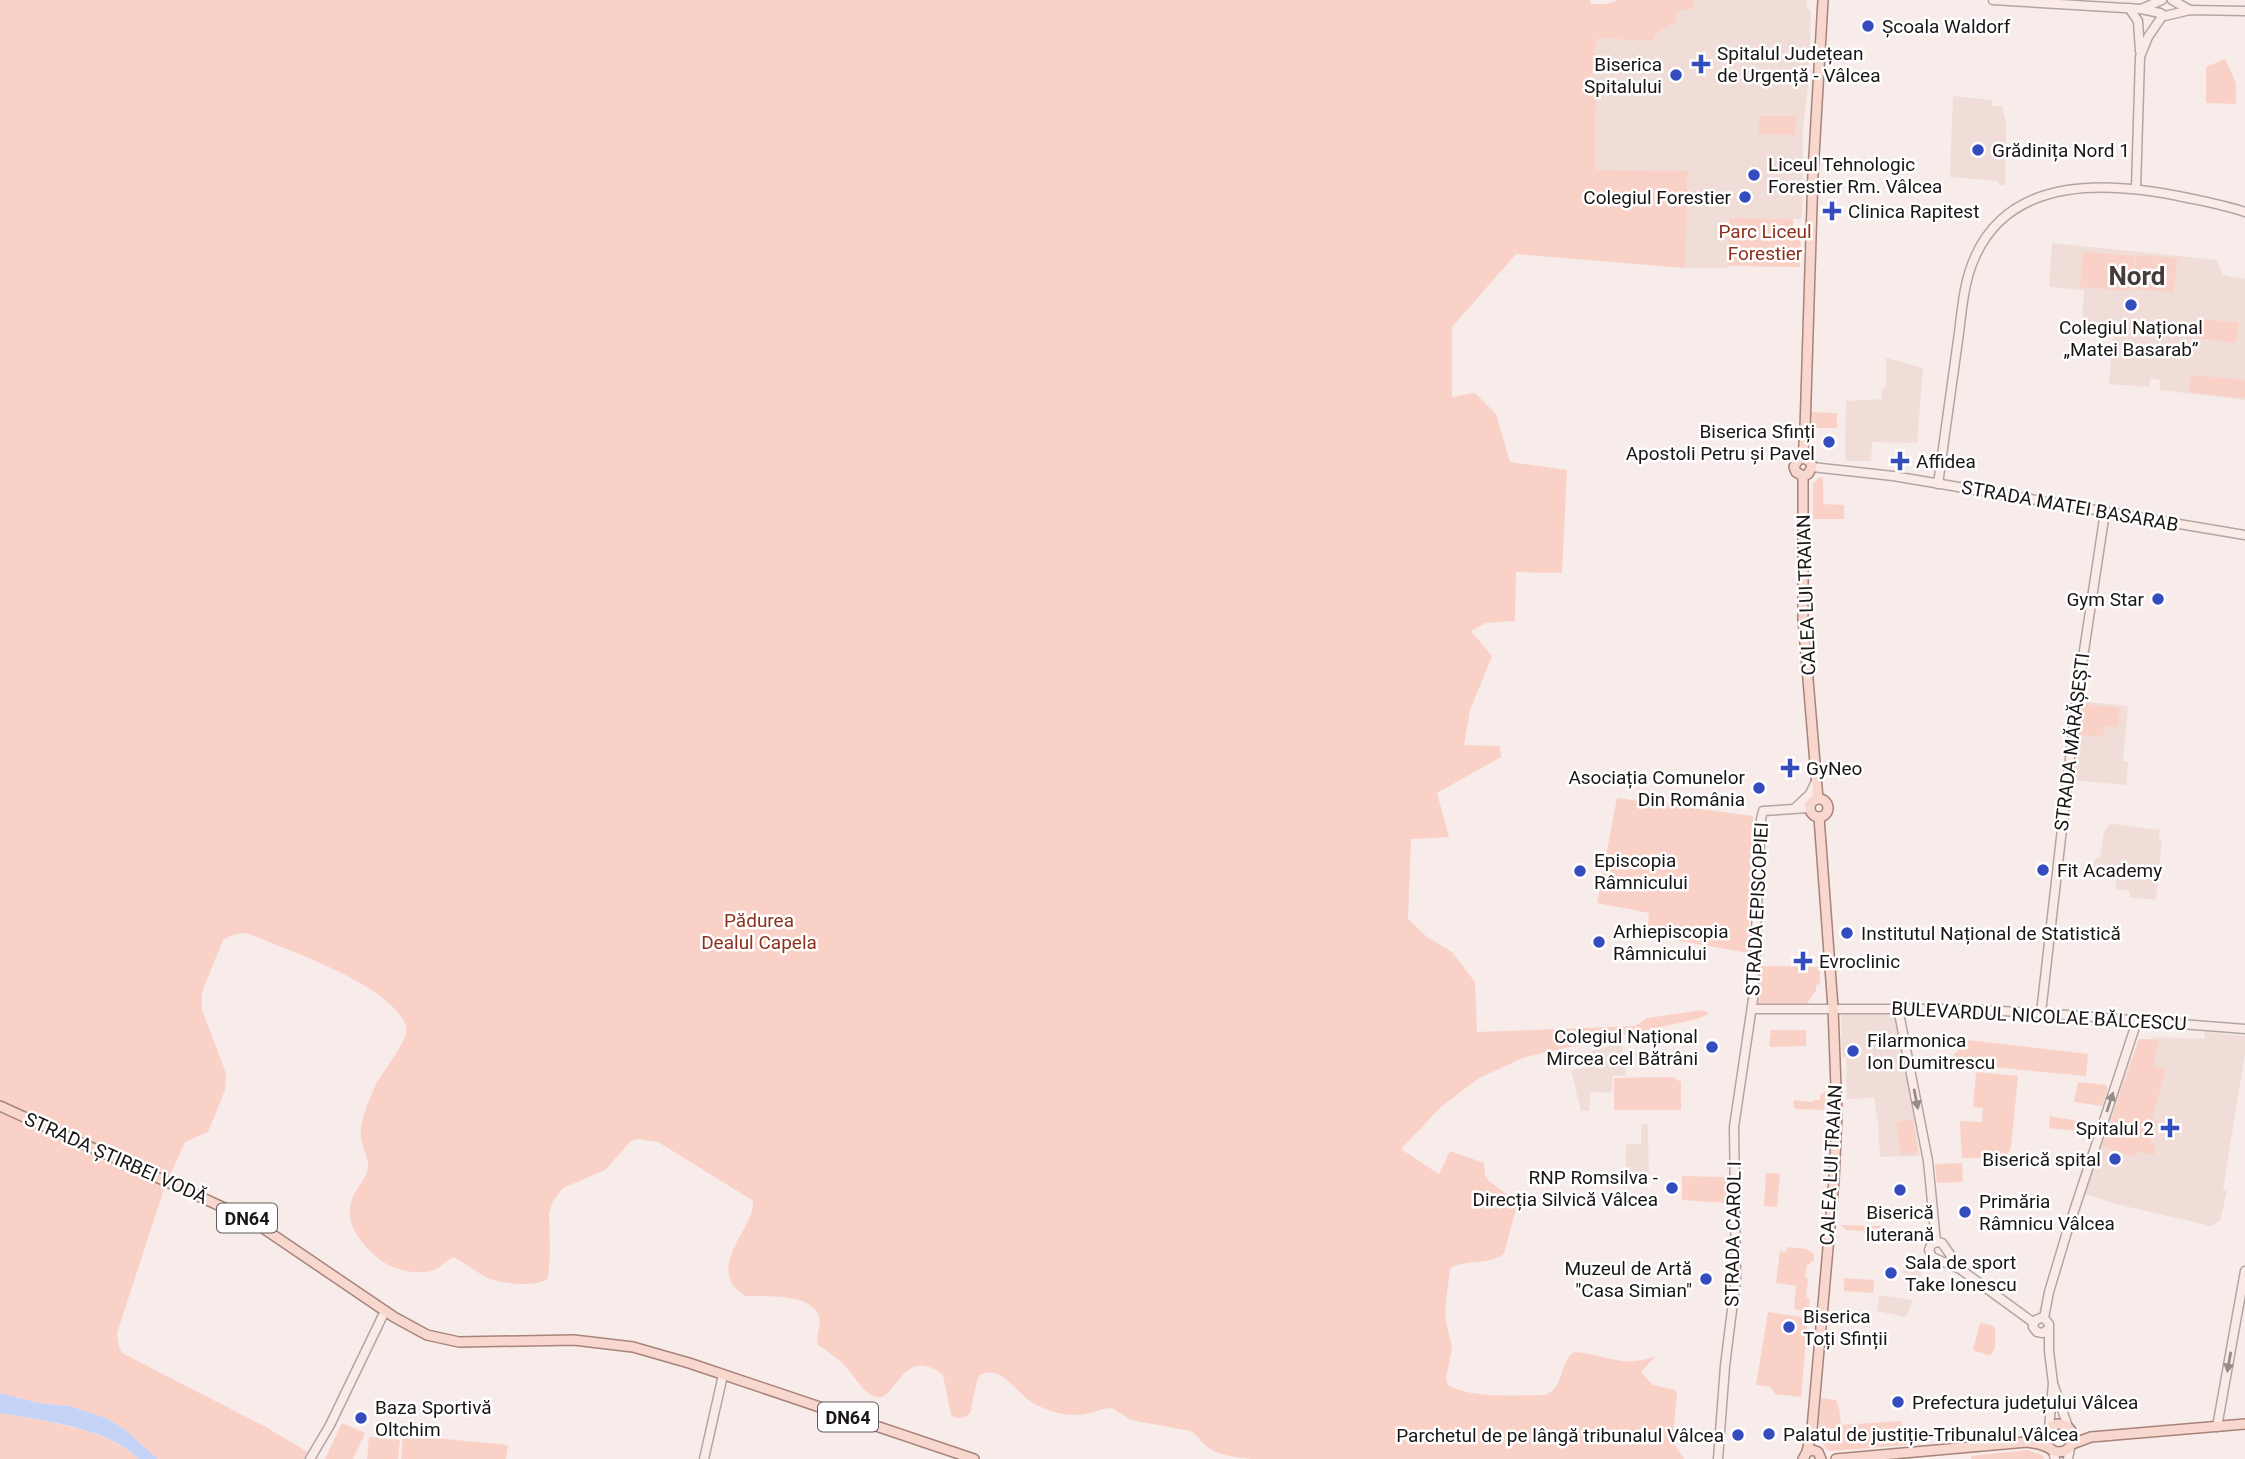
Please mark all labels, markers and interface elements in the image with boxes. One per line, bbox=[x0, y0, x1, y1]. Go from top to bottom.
place label: Școala Waldorf bbox=[1882, 15, 2011, 38]
marker: Școala Waldorf bbox=[1860, 18, 1876, 34]
place label: Spitalul Județean de Urgență - Vâlcea bbox=[1717, 42, 1881, 87]
place label: Biserica Spitalului bbox=[1584, 53, 1662, 98]
marker: Spitalul Județean de Urgență - Vâlcea bbox=[1691, 54, 1711, 74]
marker: Biserica Spitalului bbox=[1668, 67, 1684, 83]
place label: Grădinița Nord 1 bbox=[1992, 139, 2130, 162]
marker: Grădinița Nord 1 bbox=[1970, 142, 1986, 158]
place label: Liceul Tehnologic Forestier Rm. Vâlcea bbox=[1768, 153, 1942, 198]
marker: Liceul Tehnologic Forestier Rm. Vâlcea bbox=[1746, 167, 1762, 183]
place label: Colegiul Forestier bbox=[1583, 186, 1732, 209]
marker: Colegiul Forestier bbox=[1737, 189, 1753, 205]
place label: Clinica Rapitest bbox=[1848, 200, 1979, 223]
marker: Clinica Rapitest bbox=[1822, 201, 1842, 221]
park label: Parc Liceul Forestier bbox=[1718, 220, 1812, 265]
district label: Nord bbox=[2109, 261, 2165, 291]
marker: Colegiul Național „Matei Basarab” bbox=[2123, 297, 2139, 313]
place label: Colegiul Național „Matei Basarab” bbox=[2059, 316, 2203, 361]
place label: Biserica Sfinți Apostoli Petru și Pavel bbox=[1626, 420, 1815, 465]
marker: Biserica Sfinți Apostoli Petru și Pavel bbox=[1821, 434, 1837, 450]
place label: Affidea bbox=[1916, 450, 1976, 473]
marker: Affidea bbox=[1890, 451, 1910, 471]
street label: STRADA MATEI BASARAB bbox=[1960, 476, 2180, 536]
street label: CALEA LUI TRAIAN bbox=[1792, 514, 1820, 676]
place label: Gym Star bbox=[2066, 588, 2145, 611]
marker: Gym Star bbox=[2150, 591, 2166, 607]
street label: STRADA MĂRĂȘEȘTI bbox=[2050, 652, 2094, 832]
place label: GyNeo bbox=[1806, 757, 1862, 780]
marker: GyNeo bbox=[1780, 758, 1800, 778]
place label: Asociația Comunelor Din România bbox=[1568, 766, 1746, 811]
marker: Asociația Comunelor Din România bbox=[1751, 780, 1767, 796]
street label: STRADA EPISCOPIEI bbox=[1741, 822, 1773, 996]
place label: Episcopia Râmnicului bbox=[1594, 849, 1688, 894]
place label: Fit Academy bbox=[2057, 859, 2162, 882]
marker: Fit Academy bbox=[2035, 862, 2051, 878]
marker: Episcopia Râmnicului bbox=[1572, 863, 1588, 879]
park label: Pădurea Dealul Capela bbox=[701, 909, 817, 954]
place label: Arhiepiscopia Râmnicului bbox=[1613, 920, 1729, 965]
place label: Institutul Național de Statistică bbox=[1861, 922, 2121, 945]
marker: Institutul Național de Statistică bbox=[1839, 925, 1855, 941]
marker: Arhiepiscopia Râmnicului bbox=[1591, 934, 1607, 950]
place label: Evroclinic bbox=[1819, 950, 1900, 973]
marker: Evroclinic bbox=[1793, 951, 1813, 971]
street label: BULEVARDUL NICOLAE BĂLCESCU bbox=[1891, 997, 2187, 1035]
place label: Colegiul Național Mircea cel Bătrâni bbox=[1546, 1025, 1698, 1070]
place label: Filarmonica Ion Dumitrescu bbox=[1867, 1029, 1995, 1074]
marker: Colegiul Național Mircea cel Bătrâni bbox=[1704, 1039, 1720, 1055]
marker: Filarmonica Ion Dumitrescu bbox=[1845, 1043, 1861, 1059]
street label: CALEA LUI TRAIAN bbox=[1815, 1084, 1847, 1246]
one-way arrow bbox=[1910, 1088, 1921, 1110]
one-way arrow bbox=[2105, 1092, 2116, 1113]
street label: STRADA ȘTIRBEI VODĂ bbox=[21, 1107, 212, 1209]
place label: Spitalul 2 bbox=[2076, 1117, 2154, 1140]
marker: Spitalul 2 bbox=[2160, 1118, 2180, 1138]
place label: Biserică spital bbox=[1982, 1148, 2101, 1171]
marker: Biserică spital bbox=[2107, 1151, 2123, 1167]
street label: STRADA CAROL I bbox=[1720, 1161, 1746, 1307]
place label: RNP Romsilva - Direcția Silvică Vâlcea bbox=[1472, 1166, 1658, 1211]
marker: RNP Romsilva - Direcția Silvică Vâlcea bbox=[1664, 1180, 1680, 1196]
marker: Biserică luterană bbox=[1892, 1182, 1908, 1198]
place label: Primăria Râmnicu Vâlcea bbox=[1979, 1190, 2115, 1235]
place label: Biserică luterană bbox=[1866, 1201, 1934, 1246]
road number: DN64 bbox=[217, 1204, 277, 1232]
marker: Primăria Râmnicu Vâlcea bbox=[1957, 1204, 1973, 1220]
place label: Sala de sport Take Ionescu bbox=[1905, 1251, 2017, 1296]
place label: Muzeul de Artă "Casa Simian" bbox=[1564, 1257, 1692, 1302]
marker: Sala de sport Take Ionescu bbox=[1883, 1265, 1899, 1281]
marker: Muzeul de Artă "Casa Simian" bbox=[1698, 1271, 1714, 1287]
place label: Biserica Toți Sfinții bbox=[1803, 1305, 1888, 1350]
marker: Biserica Toți Sfinții bbox=[1781, 1319, 1797, 1335]
one-way arrow bbox=[2223, 1351, 2234, 1373]
place label: Prefectura județului Vâlcea bbox=[1912, 1391, 2138, 1414]
marker: Prefectura județului Vâlcea bbox=[1890, 1394, 1906, 1410]
place label: Baza Sportivă Oltchim bbox=[375, 1396, 492, 1441]
road number: DN64 bbox=[818, 1402, 878, 1432]
marker: Baza Sportivă Oltchim bbox=[353, 1410, 369, 1426]
place label: Palatul de justiție-Tribunalul Vâlcea bbox=[1783, 1423, 2079, 1446]
place label: Parchetul de pe lângă tribunalul Vâlcea bbox=[1396, 1424, 1724, 1447]
marker: Palatul de justiție-Tribunalul Vâlcea bbox=[1761, 1426, 1777, 1442]
marker: Parchetul de pe lângă tribunalul Vâlcea bbox=[1730, 1427, 1746, 1443]

